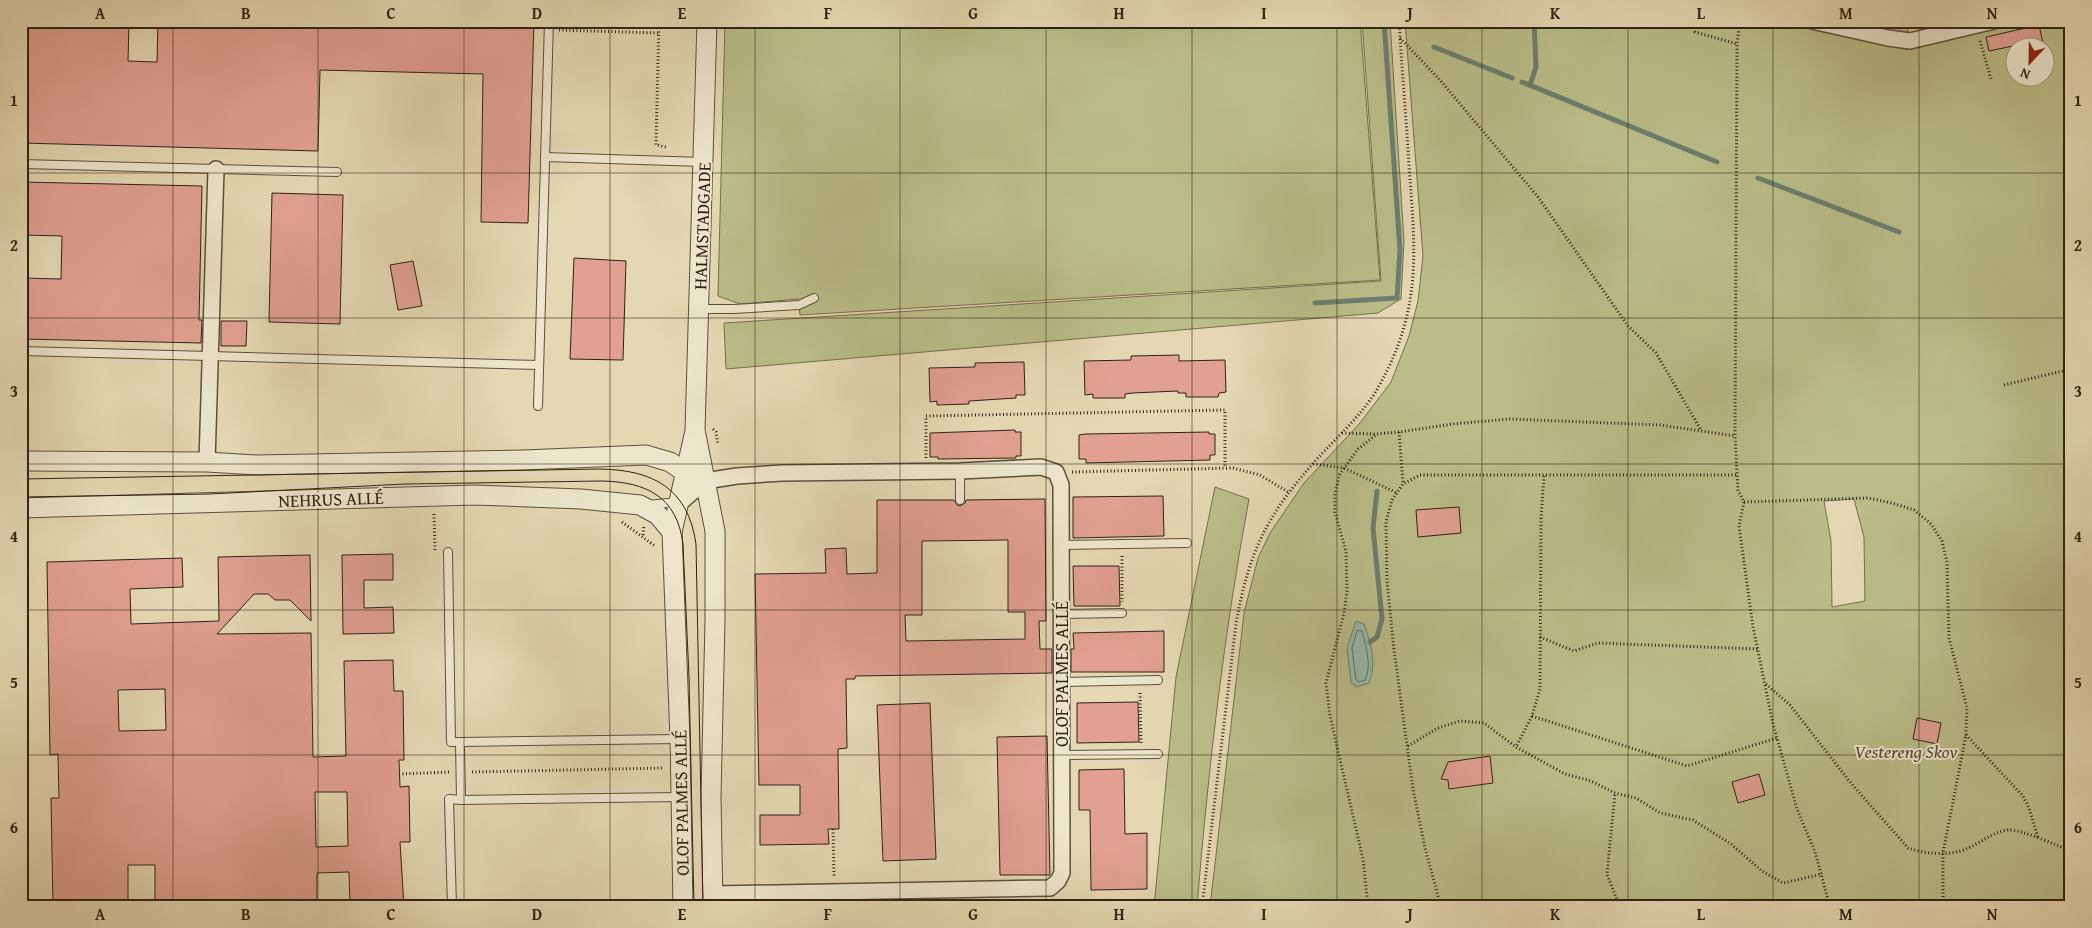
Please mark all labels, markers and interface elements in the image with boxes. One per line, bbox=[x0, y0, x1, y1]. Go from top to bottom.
text: A bbox=[95, 1, 106, 25]
text: B bbox=[241, 1, 251, 25]
text: C bbox=[386, 1, 396, 25]
text: D bbox=[532, 1, 542, 25]
text: E bbox=[678, 1, 687, 25]
text: F bbox=[824, 1, 832, 25]
text: G bbox=[968, 1, 978, 25]
text: H bbox=[1113, 1, 1125, 25]
text: I bbox=[1261, 1, 1267, 25]
text: J bbox=[1404, 1, 1413, 25]
text: K bbox=[1550, 1, 1561, 25]
text: L bbox=[1697, 1, 1706, 25]
text: M bbox=[1839, 1, 1853, 25]
text: N bbox=[1987, 1, 1998, 25]
north arrow bbox=[2004, 38, 2054, 88]
text: N bbox=[2016, 63, 2033, 85]
text: 1 bbox=[10, 88, 18, 112]
text: 1 bbox=[2074, 88, 2082, 112]
street label: HALMSTADGADE bbox=[686, 162, 718, 290]
text: 2 bbox=[10, 233, 18, 257]
text: 2 bbox=[2074, 233, 2082, 257]
text: 3 bbox=[10, 379, 18, 403]
text: 3 bbox=[2074, 379, 2082, 403]
street label: NEHRUS ALLÉ bbox=[278, 484, 384, 514]
text: 4 bbox=[10, 524, 18, 548]
text: 4 bbox=[2074, 524, 2082, 548]
street label: OLOF PALMES ALLÉ bbox=[1048, 601, 1075, 747]
text: 5 bbox=[10, 670, 18, 694]
text: 5 bbox=[2074, 670, 2082, 694]
street label: OLOF PALMES ALLÉ bbox=[666, 730, 696, 876]
park label: Vestereng Skov bbox=[1855, 738, 1958, 765]
text: 6 bbox=[10, 815, 18, 839]
text: 6 bbox=[2074, 815, 2082, 839]
text: A bbox=[95, 902, 106, 926]
text: B bbox=[241, 902, 251, 926]
text: C bbox=[386, 902, 396, 926]
text: D bbox=[532, 902, 542, 926]
text: E bbox=[678, 902, 687, 926]
text: F bbox=[824, 902, 832, 926]
text: G bbox=[968, 902, 978, 926]
text: H bbox=[1113, 902, 1125, 926]
text: I bbox=[1261, 902, 1267, 926]
text: J bbox=[1404, 902, 1413, 926]
text: K bbox=[1550, 902, 1561, 926]
text: L bbox=[1697, 902, 1706, 926]
text: M bbox=[1839, 902, 1853, 926]
text: N bbox=[1987, 902, 1998, 926]

